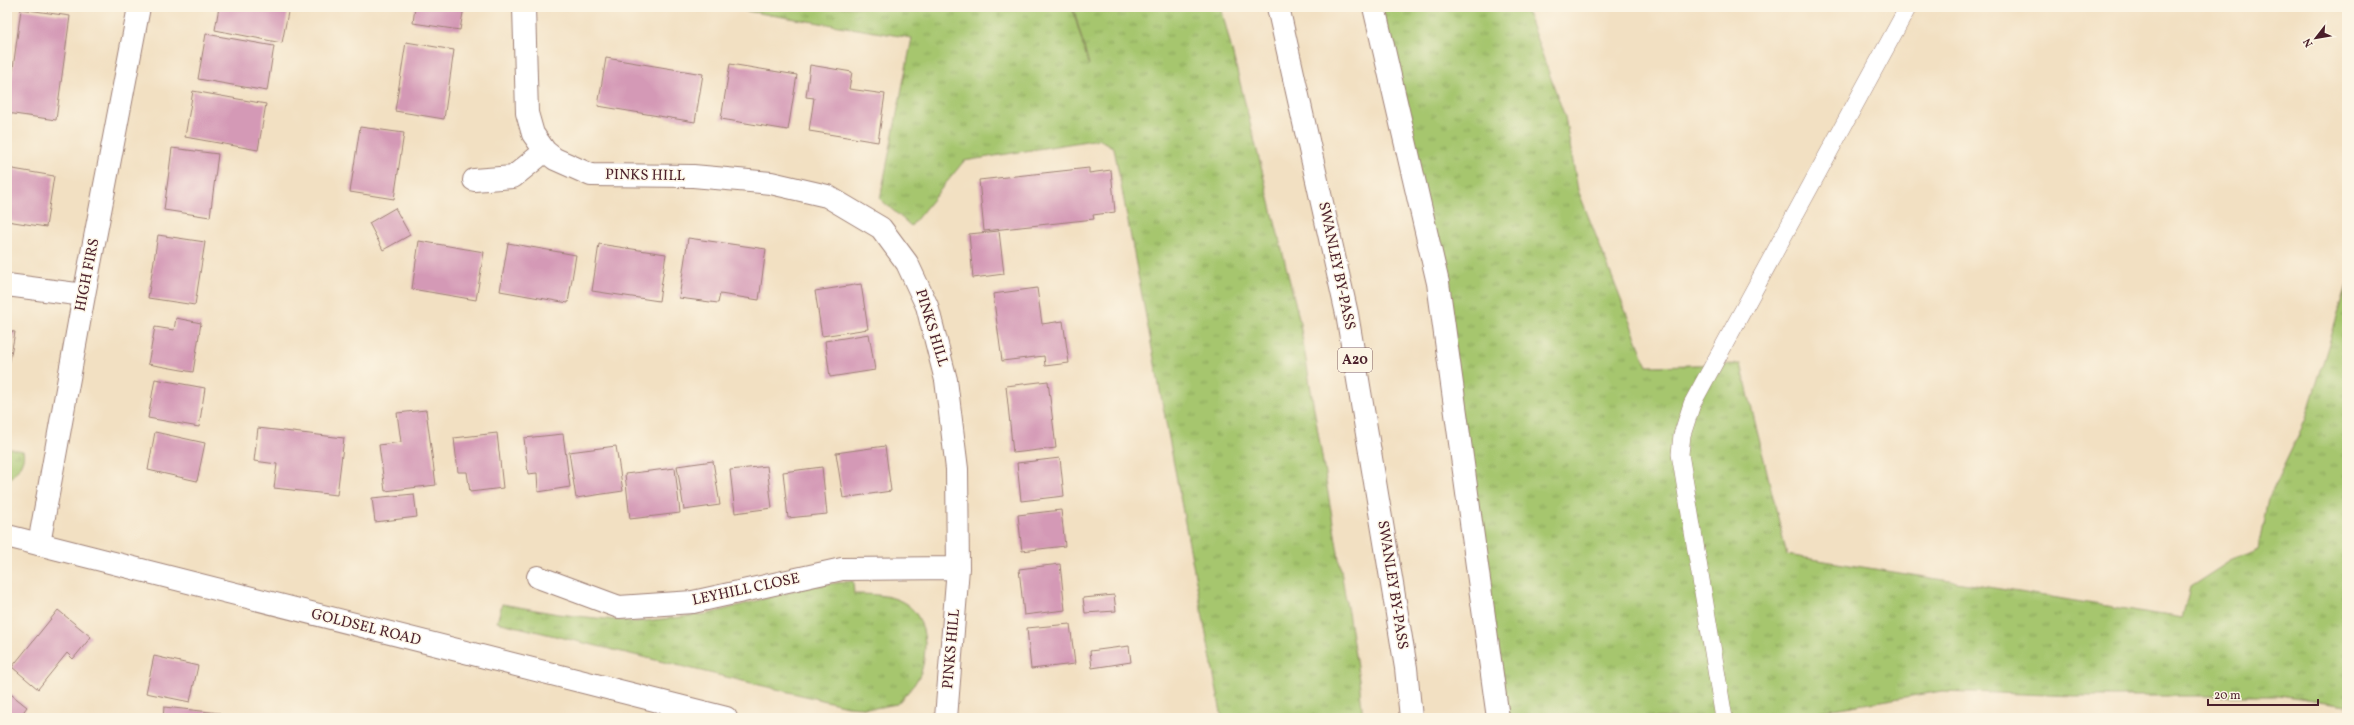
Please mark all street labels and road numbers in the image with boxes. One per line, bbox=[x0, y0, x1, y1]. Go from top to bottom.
street label: PINKS HILL bbox=[605, 165, 686, 187]
street label: SWANLEY BY-PASS bbox=[1312, 200, 1360, 332]
street label: HIGH FIRS bbox=[71, 237, 105, 313]
street label: PINKS HILL bbox=[909, 287, 953, 370]
road number: A20 bbox=[1338, 348, 1372, 372]
street label: SWANLEY BY-PASS bbox=[1371, 519, 1413, 651]
street label: LEYHILL CLOSE bbox=[690, 568, 802, 612]
street label: GOLDSEL ROAD bbox=[309, 604, 423, 652]
street label: PINKS HILL bbox=[938, 608, 966, 690]

